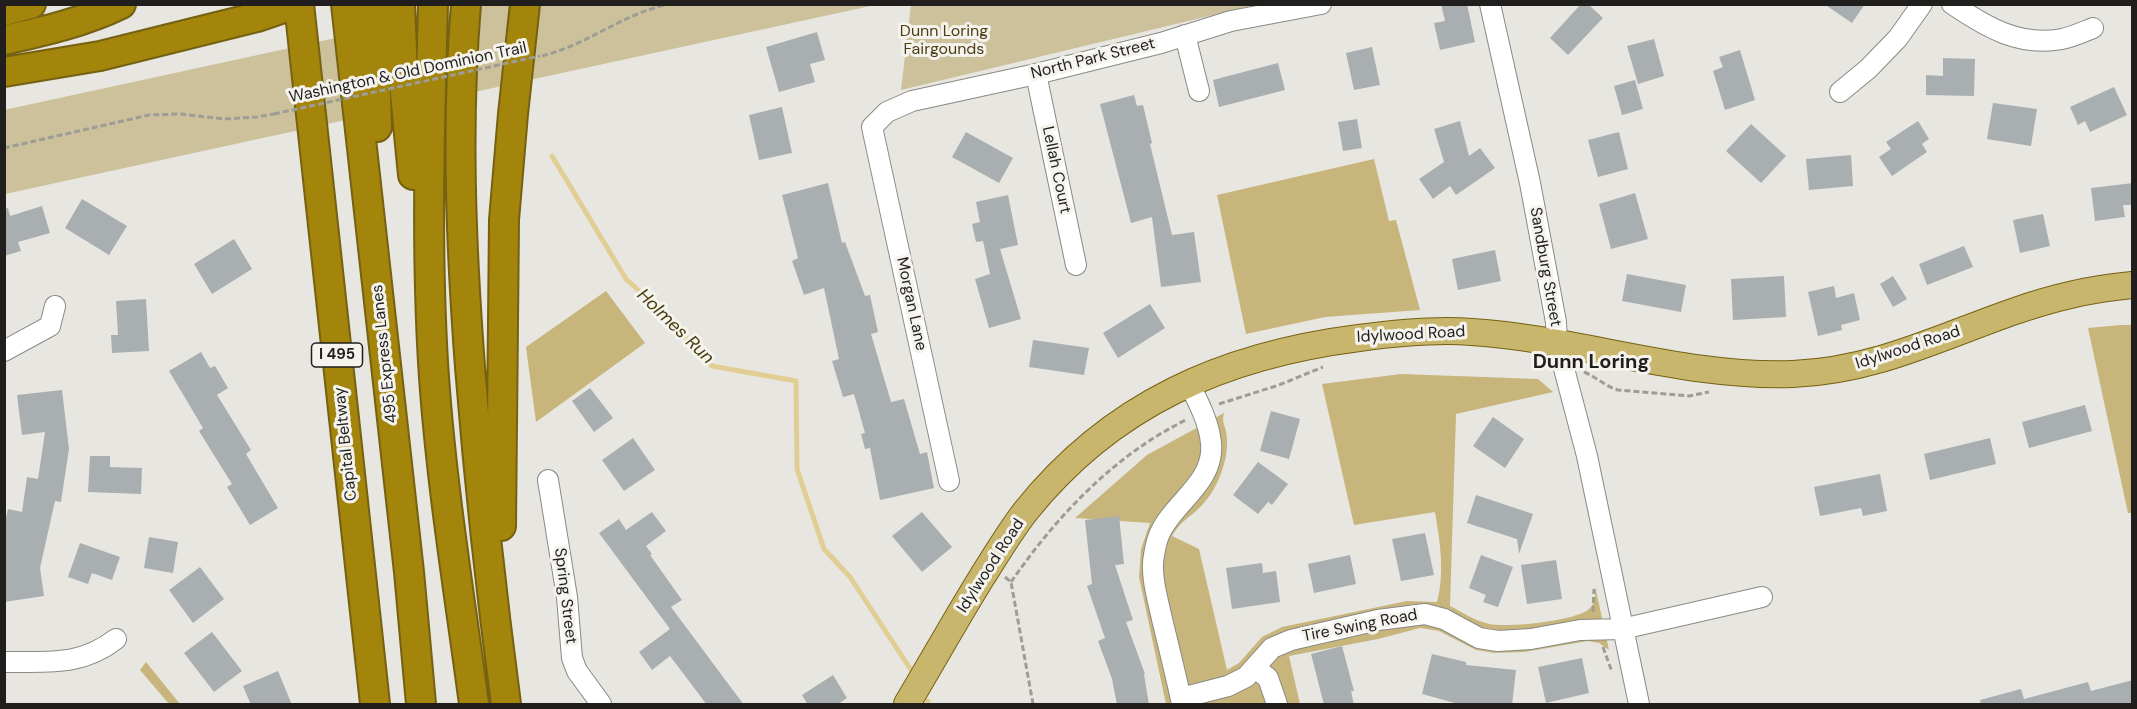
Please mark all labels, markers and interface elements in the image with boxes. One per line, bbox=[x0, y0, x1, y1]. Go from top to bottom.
park label: Dunn Loring Fairgounds bbox=[900, 22, 988, 60]
street label: North Park Street bbox=[1029, 34, 1157, 84]
street label: Washington & Old Dominion Trail bbox=[287, 38, 529, 108]
street label: Lellah Court bbox=[1037, 125, 1075, 215]
street label: Sandburg Street bbox=[1525, 206, 1565, 328]
street label: Morgan Lane bbox=[892, 255, 930, 353]
street label: 495 Express Lanes bbox=[368, 284, 402, 424]
water label: Holmes Run bbox=[632, 285, 718, 369]
street label: Idylwood Road bbox=[1853, 322, 1963, 374]
street label: Idylwood Road bbox=[1356, 323, 1466, 347]
road number: I 495 bbox=[312, 343, 362, 367]
district label: Dunn Loring bbox=[1533, 351, 1649, 375]
street label: Capital Beltway bbox=[330, 386, 362, 502]
street label: Idylwood Road bbox=[953, 515, 1029, 617]
street label: Spring Street bbox=[550, 547, 580, 645]
street label: Tire Swing Road bbox=[1301, 605, 1419, 647]

